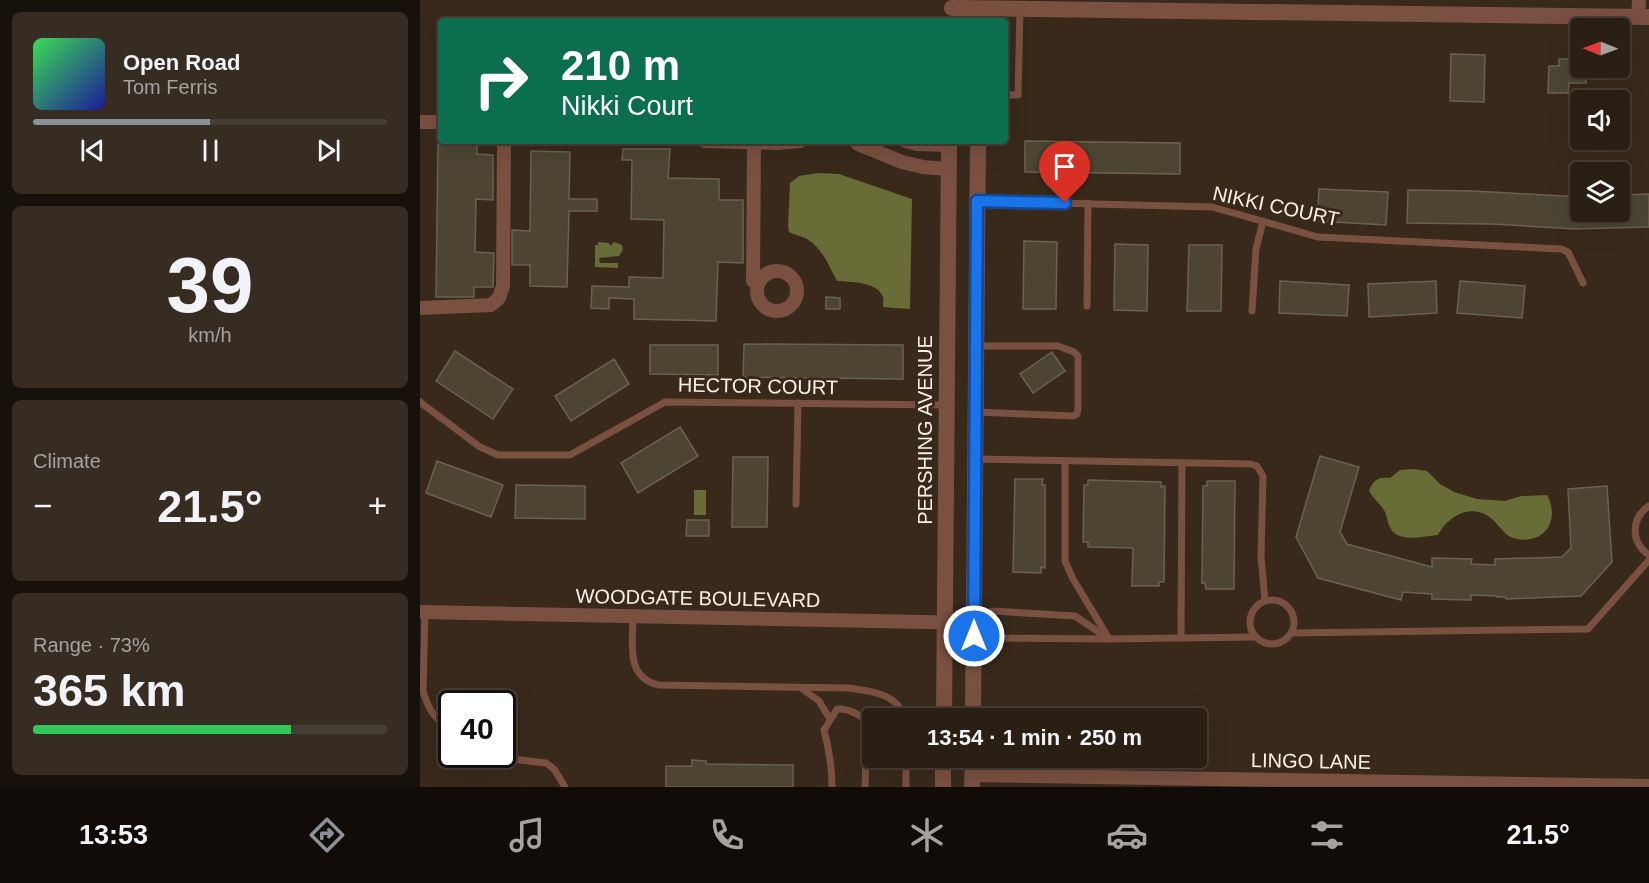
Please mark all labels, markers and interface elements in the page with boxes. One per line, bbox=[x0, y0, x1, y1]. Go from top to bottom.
north arrow bbox=[1570, 18, 1630, 78]
map controls bbox=[1570, 18, 1630, 222]
icon: right bbox=[462, 42, 540, 120]
text: 210 m bbox=[561, 42, 680, 89]
text: Open Road bbox=[123, 50, 240, 75]
text: Tom Ferris bbox=[123, 76, 217, 98]
button: sound bbox=[1570, 90, 1630, 150]
text: Nikki Court bbox=[561, 91, 693, 121]
icon: previous bbox=[76, 134, 109, 167]
icon: pause bbox=[194, 134, 227, 167]
icon: next bbox=[312, 134, 345, 167]
pin bbox=[1039, 141, 1090, 203]
icon: arrive bbox=[1048, 150, 1081, 183]
button: layers bbox=[1570, 162, 1630, 222]
street label: NIKKI COURT bbox=[1211, 182, 1341, 230]
text: 39 bbox=[167, 241, 253, 329]
text: km/h bbox=[188, 324, 232, 346]
street label: PERSHING AVENUE bbox=[914, 335, 936, 525]
street label: HECTOR COURT bbox=[678, 374, 838, 398]
text: Climate bbox=[33, 450, 101, 472]
text: 21.5° bbox=[157, 481, 263, 532]
text: − bbox=[33, 487, 52, 524]
text: + bbox=[368, 487, 387, 524]
street label: WOODGATE BOULEVARD bbox=[575, 585, 821, 611]
position arrow bbox=[942, 604, 1006, 668]
text: Range · 73% bbox=[33, 634, 150, 656]
text: 365 km bbox=[33, 665, 186, 716]
speed limit sign: 40 bbox=[438, 690, 516, 768]
text: 13:54 · 1 min · 250 m bbox=[927, 725, 1142, 750]
street label: LINGO LANE bbox=[1251, 749, 1371, 773]
icon: directions bbox=[306, 814, 348, 856]
icon: music bbox=[506, 814, 548, 856]
icon: phone bbox=[706, 814, 748, 856]
icon: climate bbox=[906, 814, 948, 856]
icon: car bbox=[1106, 814, 1148, 856]
icon: filters bbox=[1306, 814, 1348, 856]
text: 13:53 bbox=[79, 820, 148, 850]
text: 21.5° bbox=[1507, 820, 1570, 850]

